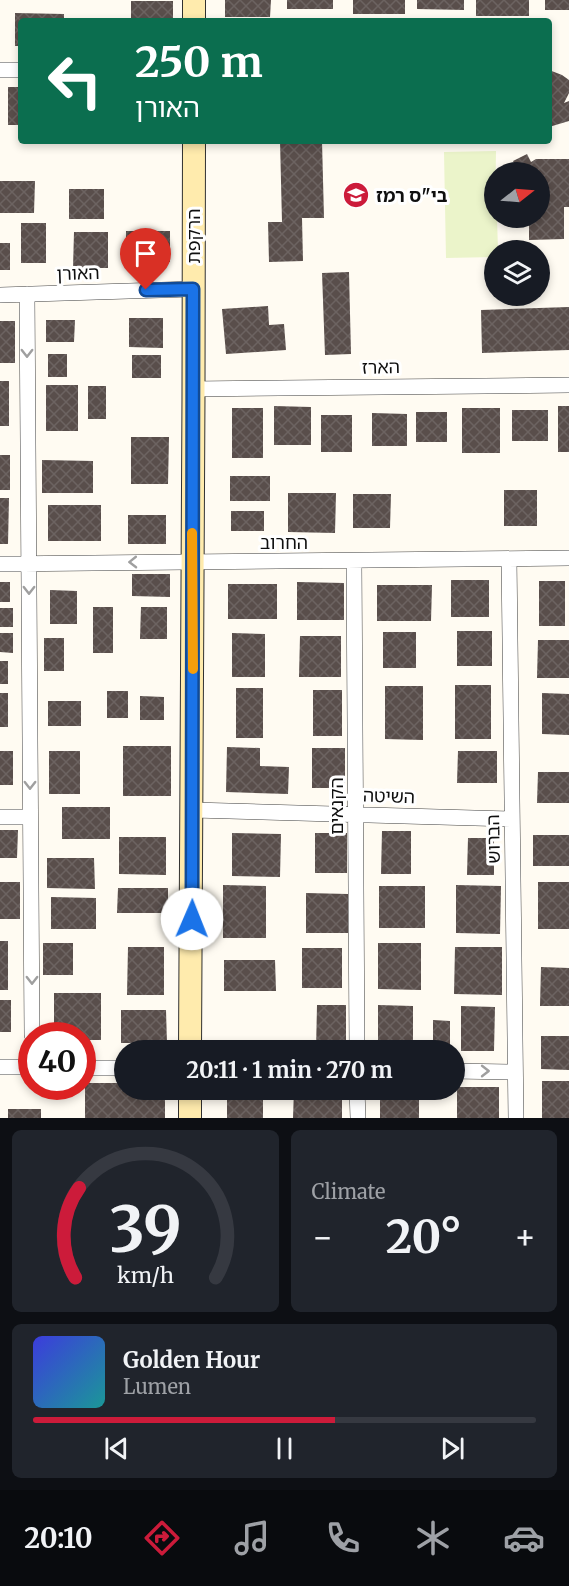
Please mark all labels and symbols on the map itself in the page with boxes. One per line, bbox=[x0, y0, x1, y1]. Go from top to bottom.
north arrow bbox=[484, 162, 550, 228]
school or university icon: בי"ס רמז bbox=[341, 180, 371, 210]
place label: בי"ס רמז bbox=[376, 184, 448, 207]
street label: הרקפת bbox=[182, 208, 205, 264]
pin bbox=[120, 228, 171, 290]
street label: האורן bbox=[56, 261, 100, 285]
one-way arrow bbox=[21, 348, 33, 357]
street label: הארז bbox=[362, 355, 400, 379]
street label: החרוב bbox=[260, 531, 308, 554]
one-way arrow bbox=[129, 556, 138, 569]
one-way arrow bbox=[23, 585, 35, 594]
street label: הקנאים bbox=[325, 777, 348, 835]
one-way arrow bbox=[24, 780, 36, 789]
street label: השיטה bbox=[362, 784, 416, 808]
street label: הברוש bbox=[481, 814, 505, 864]
position arrow bbox=[160, 887, 224, 951]
one-way arrow bbox=[26, 975, 38, 984]
speed limit sign: 40 bbox=[18, 1022, 96, 1100]
one-way arrow bbox=[480, 1065, 489, 1077]

